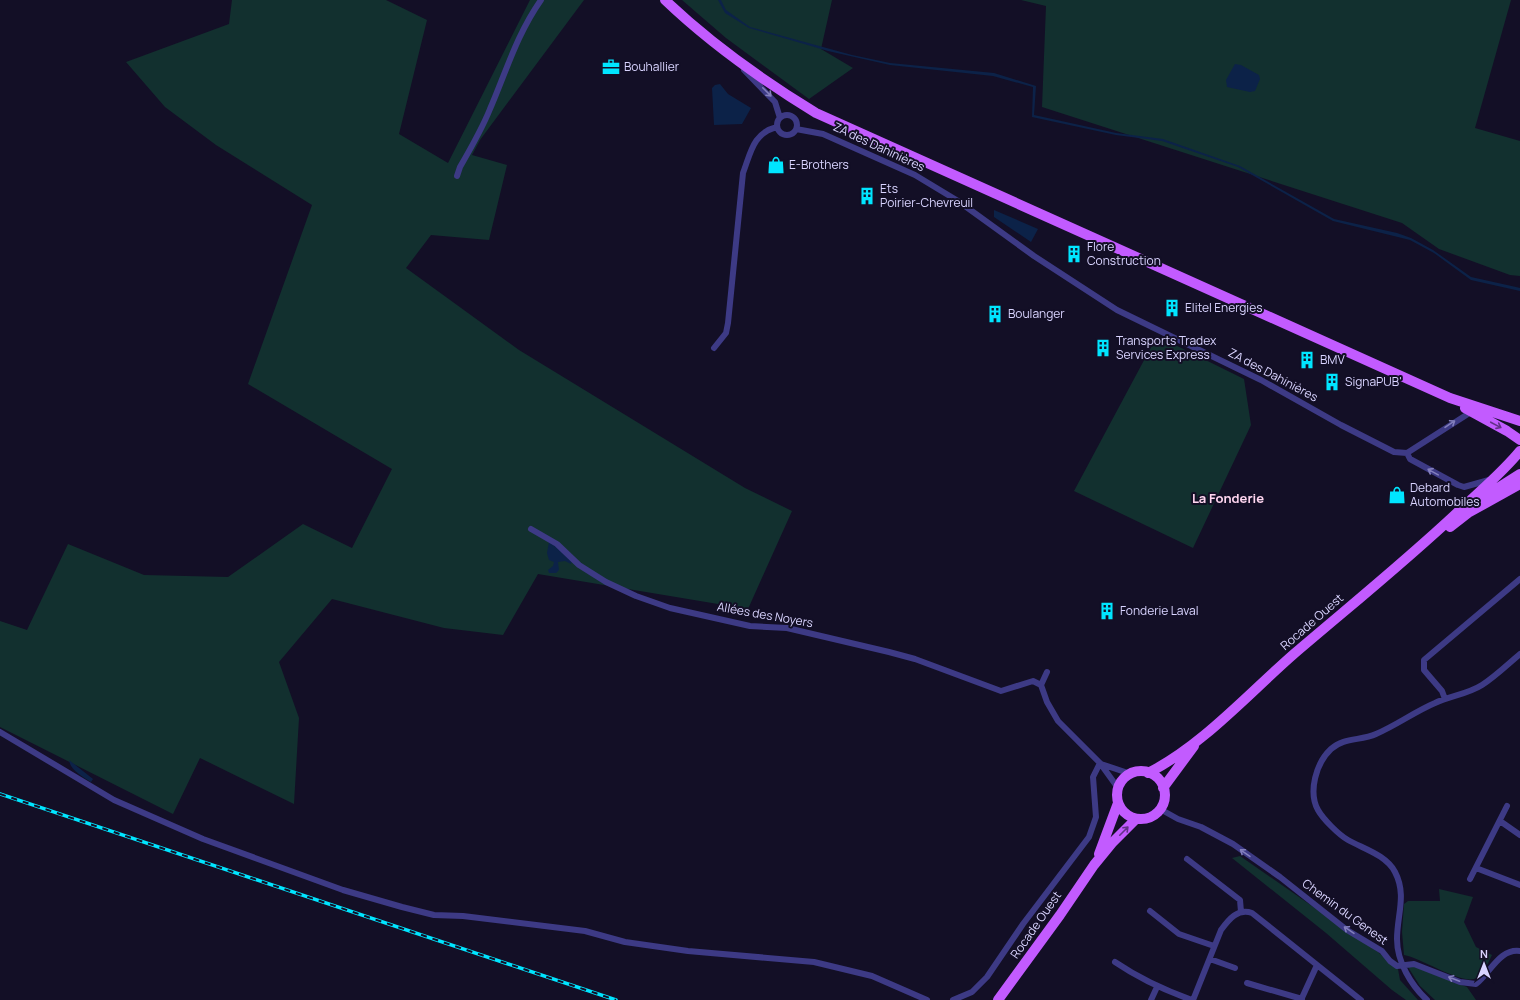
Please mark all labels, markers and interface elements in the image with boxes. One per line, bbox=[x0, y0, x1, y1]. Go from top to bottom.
office icon: Bouhallier bbox=[601, 57, 621, 77]
place label: Bouhallier bbox=[624, 58, 680, 75]
one-way arrow bbox=[762, 87, 772, 97]
street label: ZA des Dahinières bbox=[831, 118, 928, 175]
shop icon: E-Brothers bbox=[766, 155, 786, 175]
place label: E-Brothers bbox=[789, 156, 849, 173]
place label: Ets Poirier-Chevreuil bbox=[880, 180, 973, 211]
building icon: Ets Poirier-Chevreuil bbox=[857, 186, 877, 206]
place label: Flore Construction bbox=[1087, 238, 1161, 269]
building icon: Flore Construction bbox=[1064, 244, 1084, 264]
building icon: Elitel Energies bbox=[1162, 298, 1182, 318]
place label: Elitel Energies bbox=[1185, 299, 1262, 316]
building icon: Boulanger bbox=[985, 304, 1005, 324]
place label: Boulanger bbox=[1008, 305, 1065, 322]
place label: Transports Tradex Services Express bbox=[1116, 332, 1217, 363]
building icon: Transports Tradex Services Express bbox=[1093, 338, 1113, 358]
street label: ZA des Dahinières bbox=[1225, 344, 1321, 405]
building icon: BMV bbox=[1297, 350, 1317, 370]
place label: BMV bbox=[1320, 351, 1345, 368]
building icon: SignaPUB' bbox=[1322, 372, 1342, 392]
place label: SignaPUB' bbox=[1345, 373, 1402, 390]
one-way arrow bbox=[1445, 420, 1456, 428]
one-way arrow bbox=[1490, 422, 1502, 429]
one-way arrow bbox=[1427, 467, 1439, 475]
place label: Debard Automobiles bbox=[1410, 479, 1480, 510]
shop icon: Debard Automobiles bbox=[1387, 485, 1407, 505]
district label: La Fonderie bbox=[1192, 489, 1264, 507]
street label: Rocade Ouest bbox=[1277, 589, 1347, 654]
street label: Allées des Noyers bbox=[716, 598, 814, 631]
building icon: Fonderie Laval bbox=[1097, 601, 1117, 621]
place label: Fonderie Laval bbox=[1120, 602, 1198, 619]
one-way arrow bbox=[1119, 826, 1129, 836]
one-way arrow bbox=[1240, 849, 1251, 857]
street label: Chemin du Genest bbox=[1299, 875, 1392, 949]
street label: Rocade Ouest bbox=[1006, 888, 1065, 962]
one-way arrow bbox=[1343, 926, 1355, 934]
north arrow bbox=[1464, 944, 1504, 984]
text: N bbox=[1480, 946, 1488, 961]
one-way arrow bbox=[1448, 975, 1460, 983]

